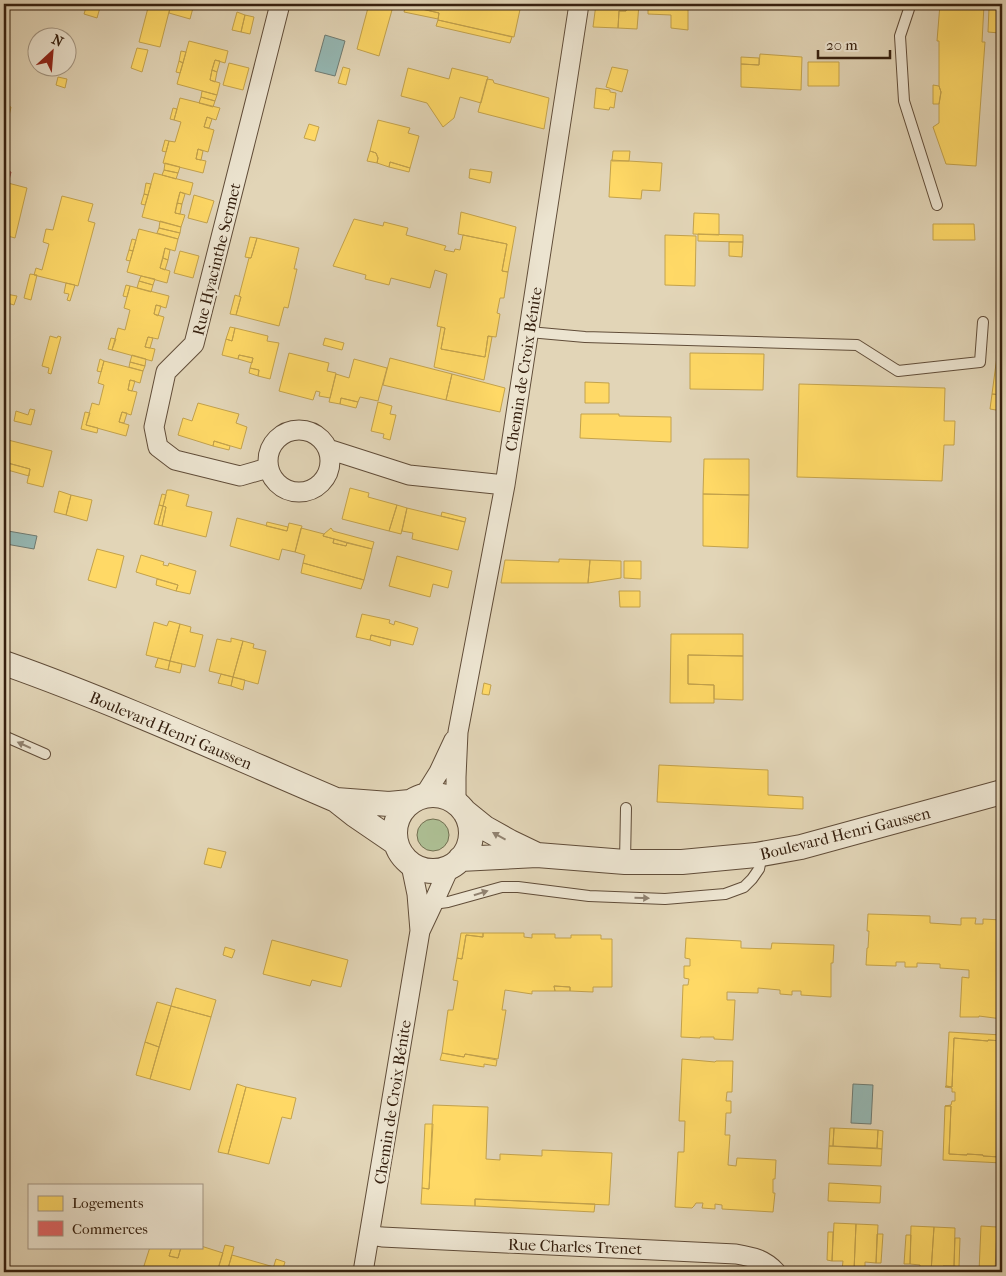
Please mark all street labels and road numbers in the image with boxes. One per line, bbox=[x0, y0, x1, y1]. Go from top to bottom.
street label: Rue Hyacinthe Sermet bbox=[188, 181, 245, 337]
street label: Chemin de Croix Bénite bbox=[501, 285, 546, 453]
street label: Boulevard Henri Gaussen bbox=[87, 688, 256, 774]
street label: Boulevard Henri Gaussen bbox=[758, 803, 933, 864]
street label: Chemin de Croix Bénite bbox=[370, 1018, 415, 1186]
street label: Rue Charles Trenet bbox=[508, 1235, 643, 1258]

